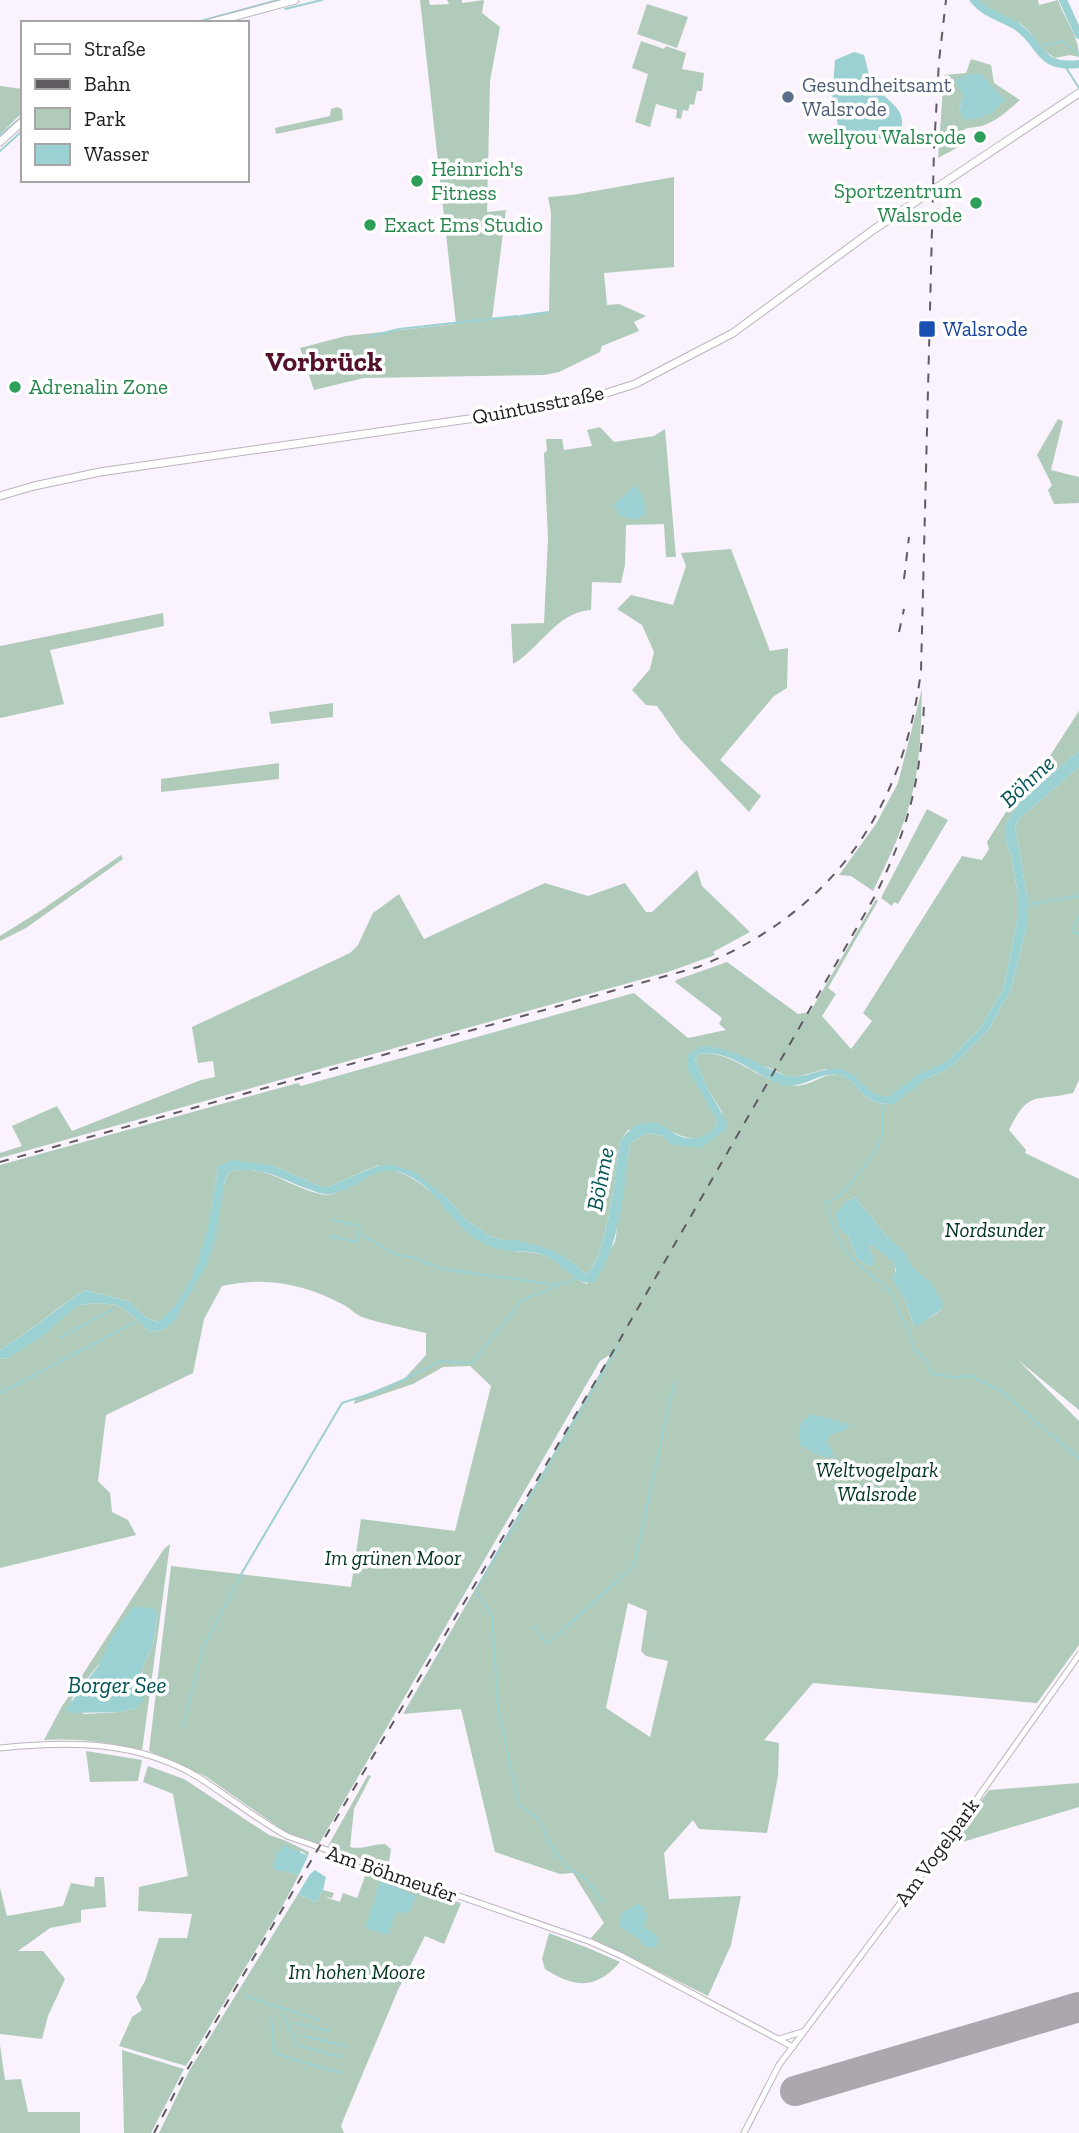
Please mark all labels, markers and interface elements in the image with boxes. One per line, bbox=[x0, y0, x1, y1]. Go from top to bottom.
legend bbox=[21, 21, 248, 182]
text: Straße bbox=[84, 36, 146, 61]
text: Bahn bbox=[84, 71, 131, 96]
place label: Gesundheitsamt Walsrode bbox=[802, 72, 952, 121]
marker: Gesundheitsamt Walsrode bbox=[780, 89, 796, 105]
text: Park bbox=[84, 106, 126, 131]
place label: wellyou Walsrode bbox=[808, 124, 966, 149]
marker: wellyou Walsrode bbox=[972, 129, 988, 145]
text: Wasser bbox=[84, 141, 150, 166]
place label: Heinrich's Fitness bbox=[431, 156, 523, 205]
marker: Heinrich's Fitness bbox=[409, 173, 425, 189]
place label: Sportzentrum Walsrode bbox=[834, 178, 962, 227]
marker: Sportzentrum Walsrode bbox=[968, 195, 984, 211]
place label: Exact Ems Studio bbox=[384, 212, 543, 237]
marker: Exact Ems Studio bbox=[362, 217, 378, 233]
place label: Walsrode bbox=[943, 316, 1028, 341]
marker: Walsrode bbox=[917, 319, 937, 339]
district label: Vorbrück bbox=[266, 345, 383, 378]
place label: Adrenalin Zone bbox=[29, 374, 168, 399]
marker: Adrenalin Zone bbox=[7, 379, 23, 395]
street label: Quintusstraße bbox=[470, 379, 606, 430]
water label: Böhme bbox=[994, 749, 1060, 813]
water label: Böhme bbox=[580, 1145, 620, 1213]
park label: Nordsunder bbox=[945, 1217, 1046, 1242]
park label: Weltvogelpark Walsrode bbox=[816, 1457, 938, 1506]
park label: Im grünen Moor bbox=[325, 1545, 462, 1570]
water label: Borger See bbox=[67, 1671, 167, 1699]
street label: Am Vogelpark bbox=[889, 1793, 984, 1910]
street label: Am Böhmeufer bbox=[323, 1839, 461, 1908]
park label: Im hohen Moore bbox=[289, 1959, 425, 1984]

